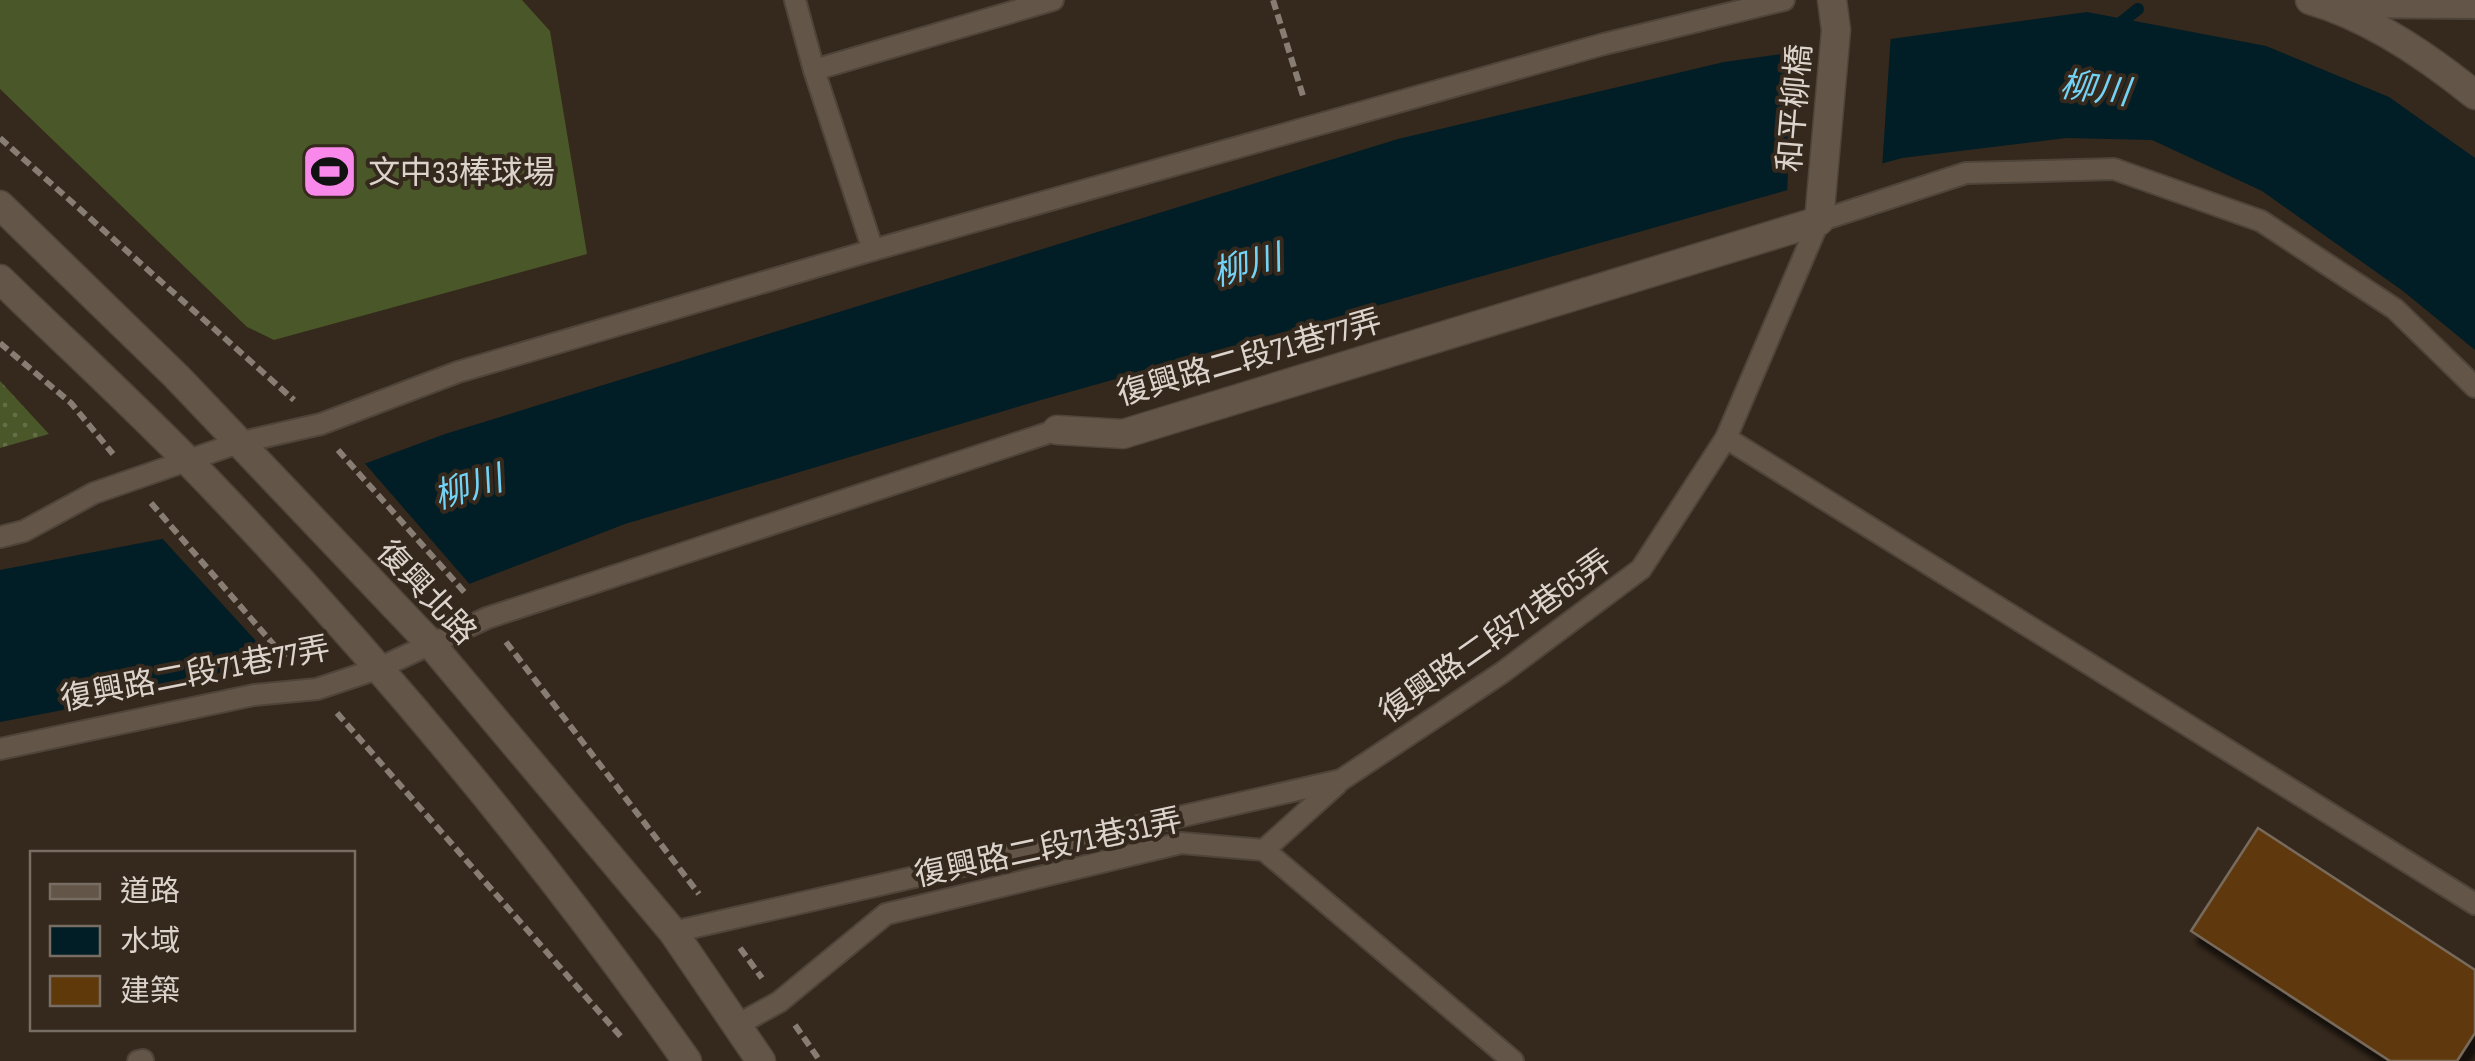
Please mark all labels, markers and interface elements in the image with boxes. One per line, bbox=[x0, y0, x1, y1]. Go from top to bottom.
street label: 和平柳橋 bbox=[1770, 43, 1820, 174]
water label: 柳川 bbox=[2057, 64, 2136, 116]
sports icon: 文中33棒球場 bbox=[299, 142, 359, 202]
place label: 文中33棒球場 bbox=[368, 154, 555, 193]
water label: 柳川 bbox=[1208, 236, 1291, 296]
street label: 復興路二段71巷77弄 bbox=[1112, 302, 1386, 415]
water label: 柳川 bbox=[429, 456, 512, 519]
street label: 復興北路 bbox=[368, 533, 484, 653]
street label: 復興路二段71巷65弄 bbox=[1372, 542, 1620, 732]
street label: 復興路二段71巷77弄 bbox=[57, 629, 333, 720]
street label: 復興路二段71巷31弄 bbox=[911, 801, 1186, 896]
legend bbox=[30, 851, 355, 1031]
text: 道路 bbox=[120, 874, 180, 910]
text: 水域 bbox=[120, 924, 180, 960]
text: 建築 bbox=[120, 974, 180, 1010]

